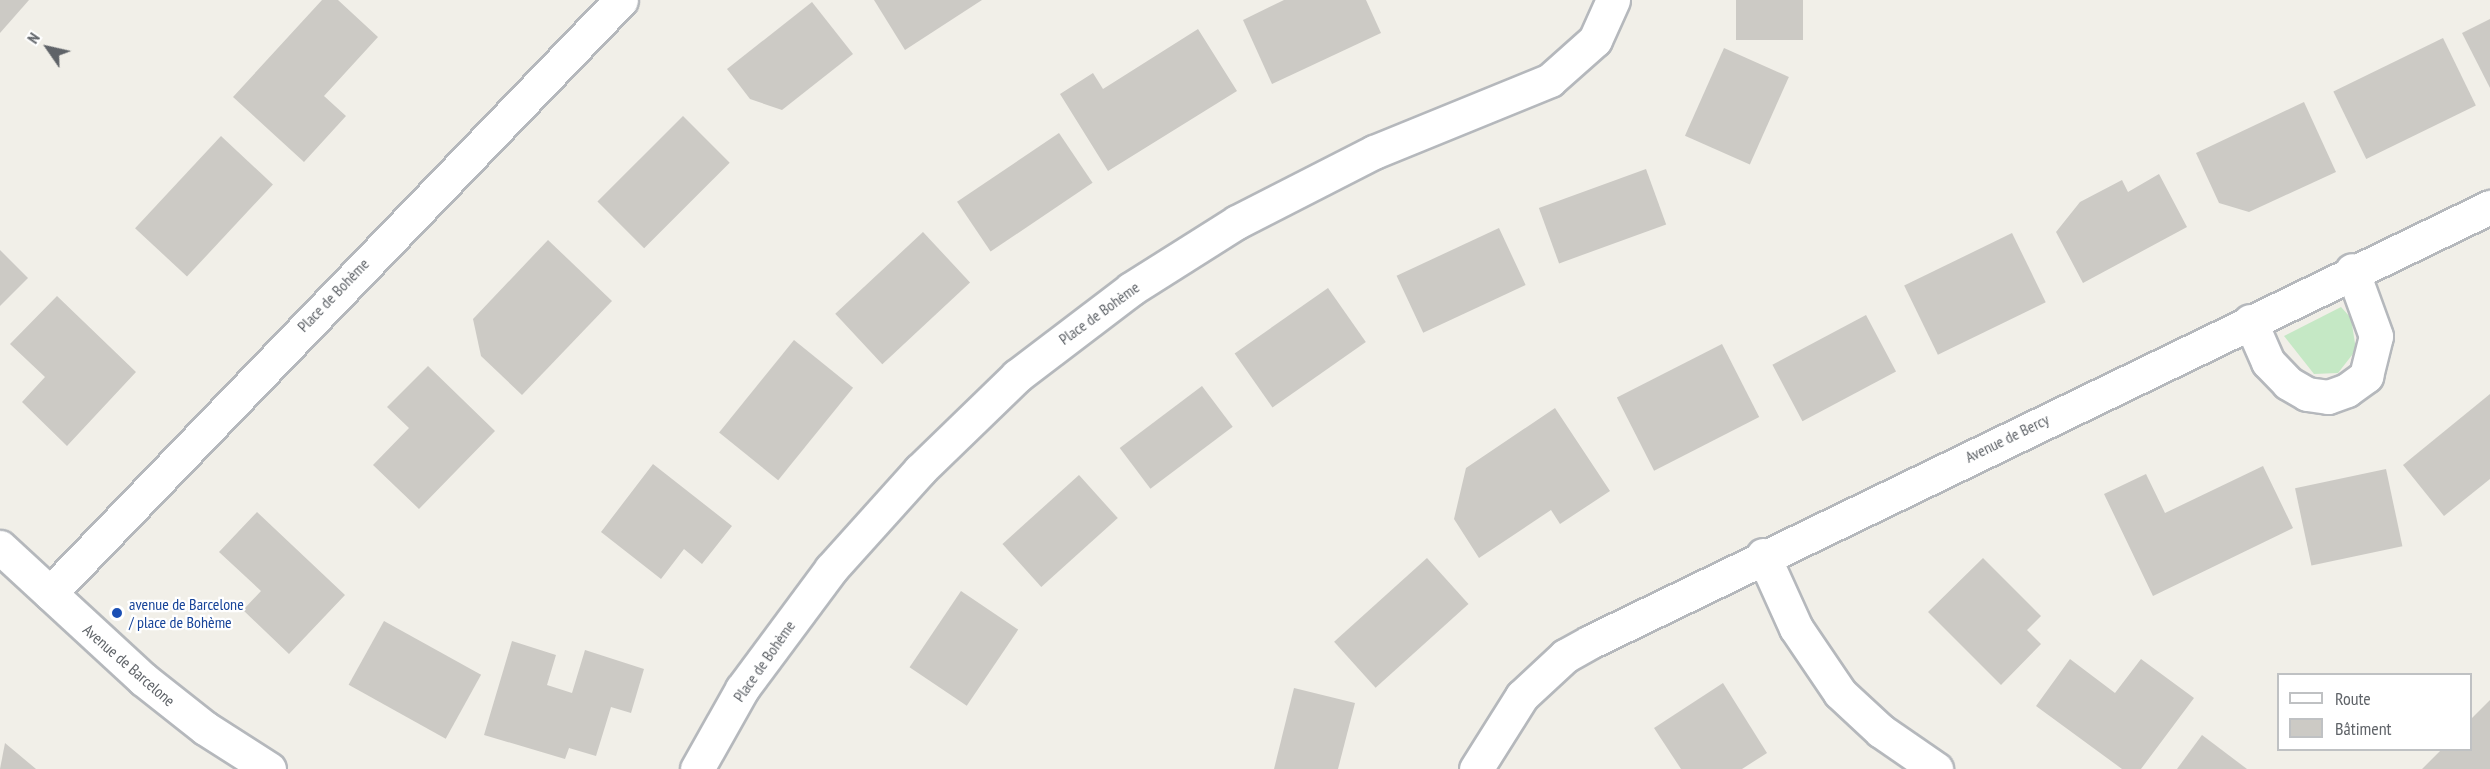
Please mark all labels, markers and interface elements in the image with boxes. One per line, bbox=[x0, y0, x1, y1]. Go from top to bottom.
north arrow bbox=[18, 18, 78, 78]
text: N bbox=[22, 29, 44, 47]
street label: Place de Bohème bbox=[293, 254, 373, 336]
street label: Place de Bohème bbox=[1055, 277, 1143, 349]
street label: Avenue de Bercy bbox=[1962, 409, 2052, 467]
place label: avenue de Barcelone / place de Bohème bbox=[129, 594, 244, 632]
marker: avenue de Barcelone / place de Bohème bbox=[110, 606, 124, 620]
street label: Place de Bohème bbox=[729, 617, 799, 705]
street label: Avenue de Barcelone bbox=[79, 620, 179, 710]
legend bbox=[2277, 673, 2472, 751]
text: Route bbox=[2335, 687, 2371, 710]
text: Bâtiment bbox=[2335, 717, 2392, 740]

